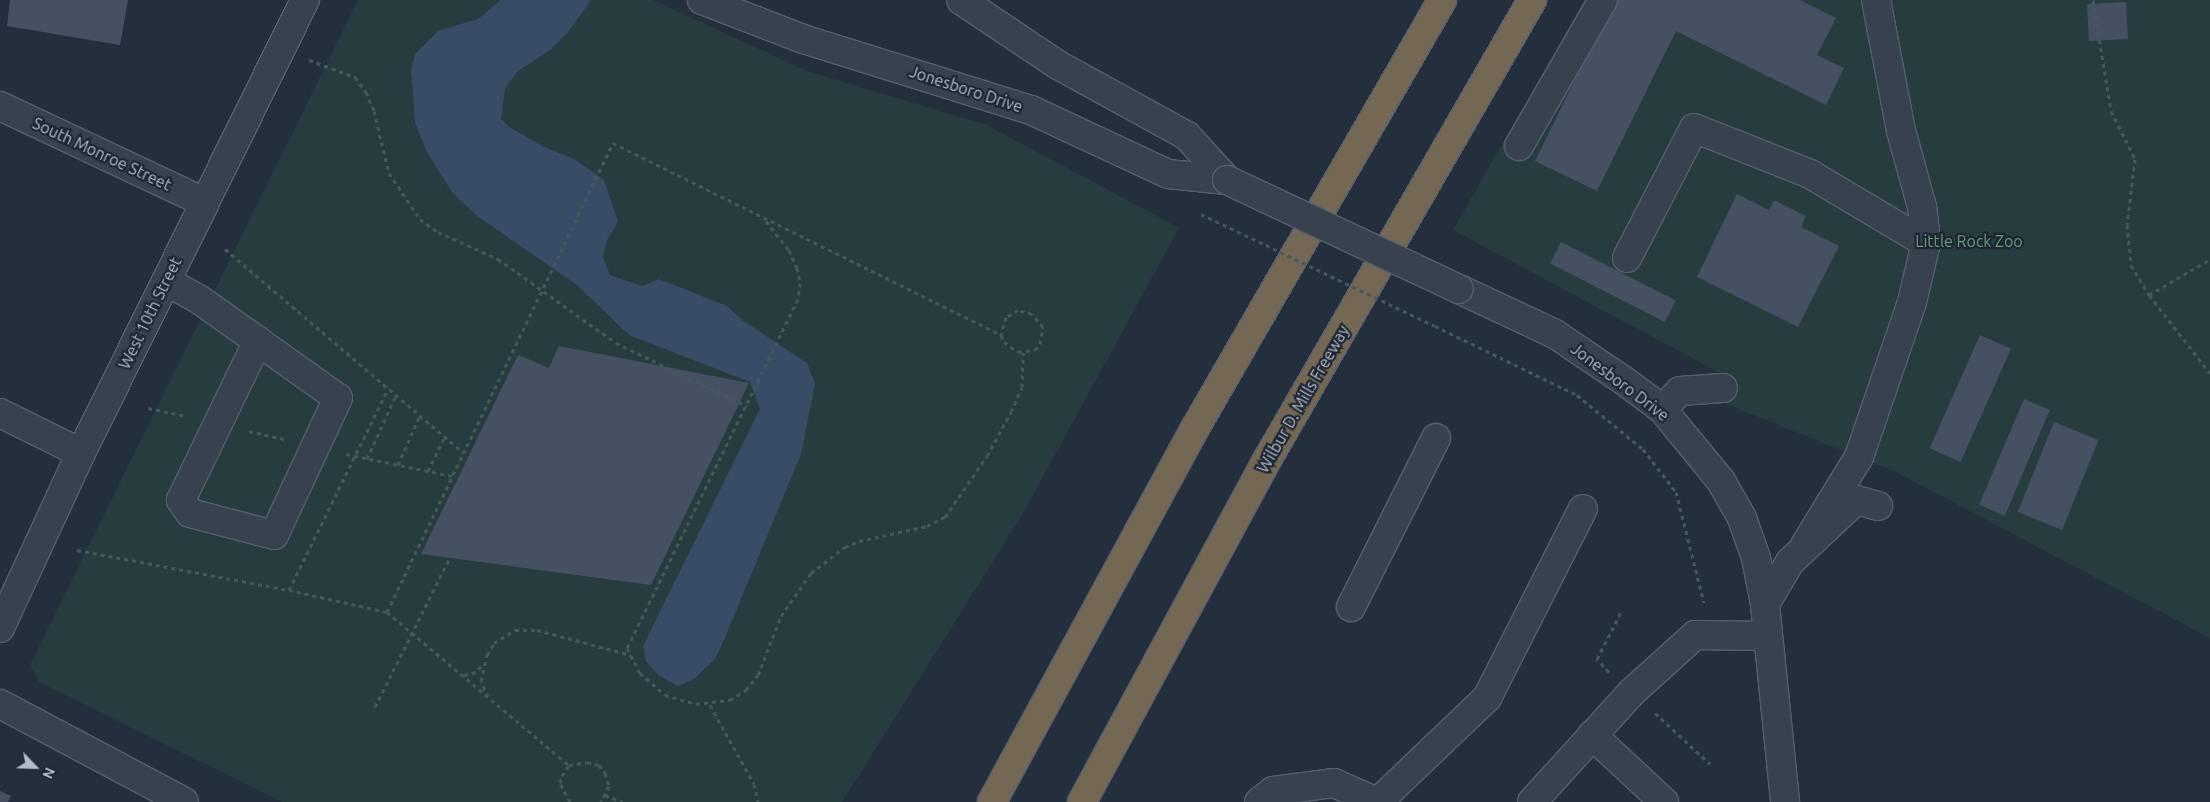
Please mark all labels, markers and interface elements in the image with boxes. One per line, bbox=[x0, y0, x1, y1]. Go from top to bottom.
street label: Jonesboro Drive bbox=[907, 62, 1025, 116]
street label: South Monroe Street bbox=[30, 113, 174, 195]
park label: Little Rock Zoo bbox=[1915, 231, 2023, 251]
street label: West 10th Street bbox=[115, 254, 185, 372]
street label: Wilbur D. Mills Freeway bbox=[1253, 322, 1353, 476]
street label: Jonesboro Drive bbox=[1567, 339, 1673, 425]
north arrow bbox=[10, 742, 60, 792]
text: N bbox=[39, 765, 58, 781]

